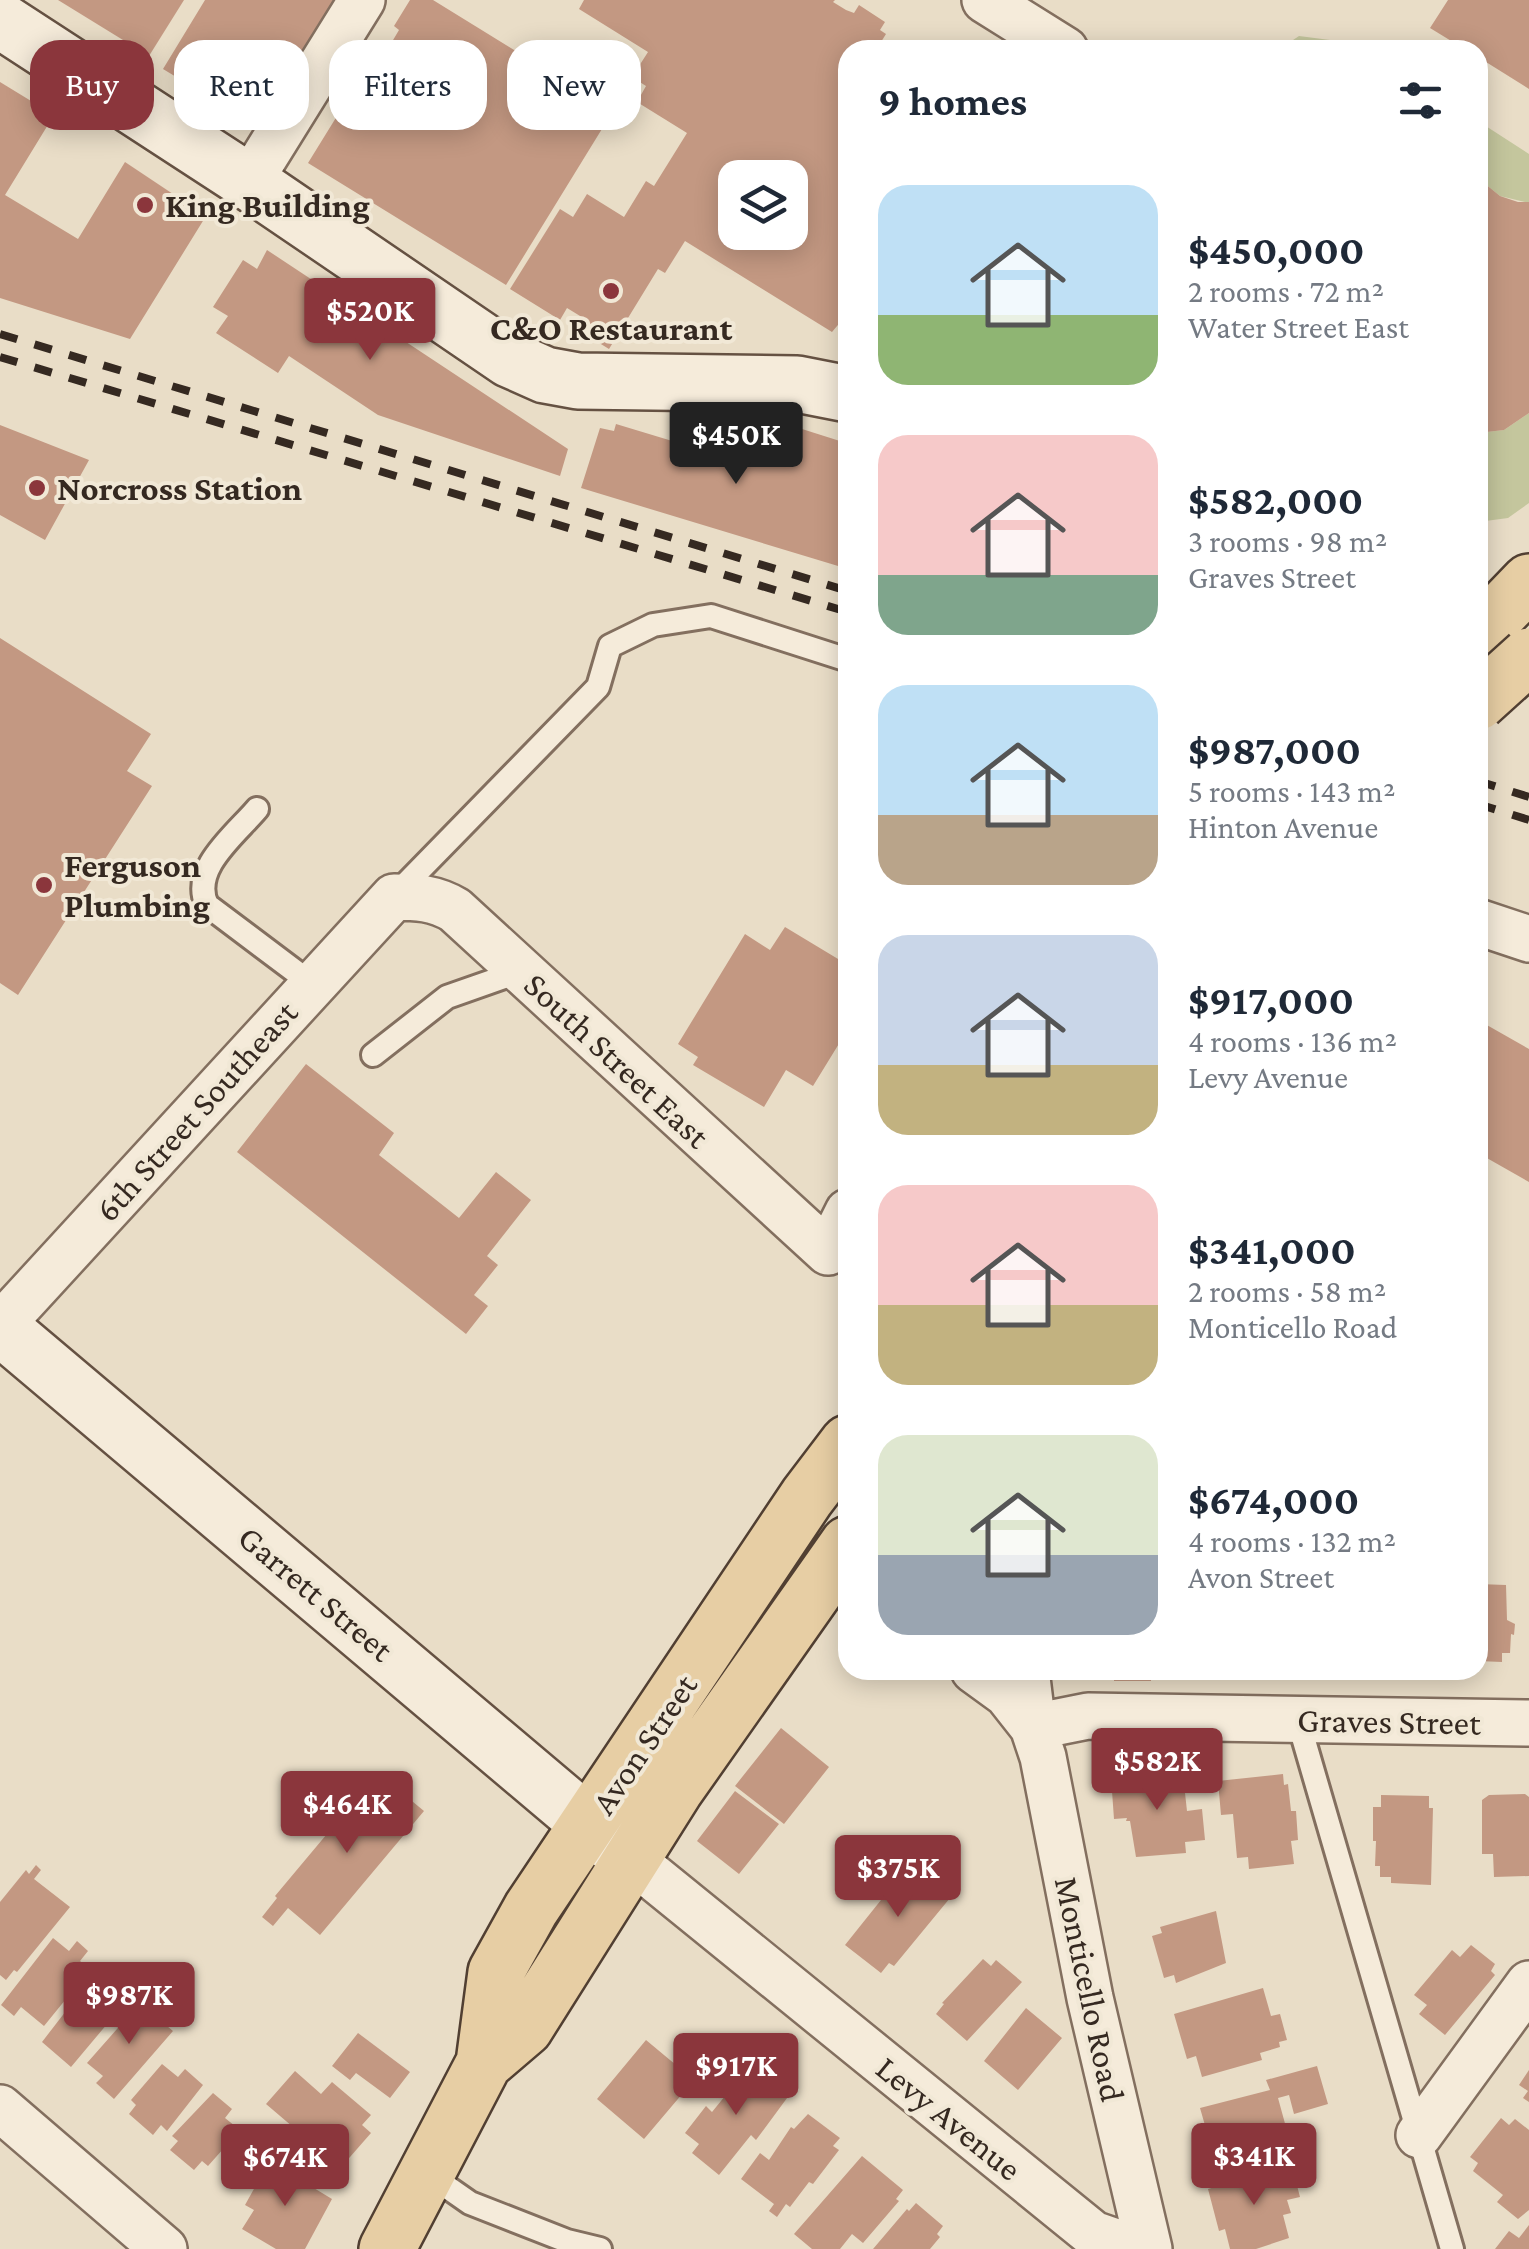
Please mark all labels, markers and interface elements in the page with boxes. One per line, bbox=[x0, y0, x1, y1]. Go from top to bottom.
chip: Buy bbox=[30, 40, 154, 130]
chip: Rent bbox=[174, 40, 309, 130]
chip: Filters bbox=[329, 40, 487, 130]
chip: New bbox=[507, 40, 641, 130]
icon: filters bbox=[1393, 73, 1448, 128]
text: 9 homes bbox=[878, 77, 1027, 124]
map controls bbox=[718, 160, 808, 250]
button: layers bbox=[718, 160, 808, 250]
place label: King Building bbox=[165, 186, 370, 225]
marker: King Building bbox=[134, 194, 156, 216]
icon: home bbox=[958, 225, 1078, 345]
text: $450,000 bbox=[1188, 226, 1365, 273]
text: 2 rooms · 72 m² bbox=[1188, 273, 1384, 309]
pin: $520K bbox=[300, 278, 440, 363]
marker: C&O Restaurant bbox=[600, 280, 622, 302]
text: $520K bbox=[326, 292, 414, 328]
place label: C&O Restaurant bbox=[490, 309, 733, 348]
text: Water Street East bbox=[1188, 309, 1409, 345]
pin: $450K bbox=[666, 402, 806, 487]
text: $450K bbox=[692, 416, 780, 452]
place label: Norcross Station bbox=[57, 469, 302, 508]
icon: home bbox=[958, 475, 1078, 595]
text: $582,000 bbox=[1188, 476, 1363, 523]
marker: Norcross Station bbox=[26, 477, 48, 499]
text: 3 rooms · 98 m² bbox=[1188, 523, 1387, 559]
text: Graves Street bbox=[1188, 559, 1356, 595]
icon: home bbox=[958, 725, 1078, 845]
text: $987,000 bbox=[1188, 726, 1361, 773]
text: 5 rooms · 143 m² bbox=[1188, 773, 1396, 809]
text: Hinton Avenue bbox=[1188, 809, 1378, 845]
place label: Ferguson Plumbing bbox=[64, 846, 210, 925]
marker: Ferguson Plumbing bbox=[33, 874, 55, 896]
street label: South Street East bbox=[516, 965, 717, 1156]
icon: home bbox=[958, 975, 1078, 1095]
text: $917,000 bbox=[1188, 976, 1354, 1023]
street label: 6th Street Southeast bbox=[87, 993, 306, 1229]
text: 4 rooms · 136 m² bbox=[1188, 1023, 1397, 1059]
text: Levy Avenue bbox=[1188, 1059, 1348, 1095]
icon: home bbox=[958, 1225, 1078, 1345]
text: $341,000 bbox=[1188, 1226, 1356, 1273]
text: 2 rooms · 58 m² bbox=[1188, 1273, 1386, 1309]
text: Monticello Road bbox=[1188, 1309, 1397, 1345]
icon: home bbox=[958, 1475, 1078, 1595]
text: $674,000 bbox=[1188, 1476, 1359, 1523]
street label: Garrett Street bbox=[231, 1518, 401, 1670]
text: 4 rooms · 132 m² bbox=[1188, 1523, 1396, 1559]
text: Avon Street bbox=[1188, 1559, 1334, 1595]
street label: Avon Street bbox=[584, 1667, 705, 1821]
street label: Graves Street bbox=[1297, 1700, 1481, 1743]
pin: $582K bbox=[1087, 1728, 1227, 1813]
text: $582K bbox=[1114, 1742, 1200, 1778]
pin: $464K bbox=[277, 1771, 417, 1856]
text: $464K bbox=[303, 1785, 391, 1821]
pin: $375K bbox=[828, 1835, 968, 1920]
text: $375K bbox=[857, 1849, 939, 1885]
street label: Monticello Road bbox=[1047, 1873, 1132, 2105]
pin: $987K bbox=[59, 1962, 199, 2047]
text: $987K bbox=[86, 1976, 172, 2012]
pin: $917K bbox=[666, 2033, 806, 2118]
text: $917K bbox=[695, 2047, 777, 2083]
street label: Levy Avenue bbox=[868, 2048, 1029, 2189]
pin: $341K bbox=[1184, 2123, 1324, 2208]
pin: $674K bbox=[215, 2124, 355, 2209]
text: $341K bbox=[1213, 2137, 1295, 2173]
text: $674K bbox=[243, 2138, 327, 2174]

